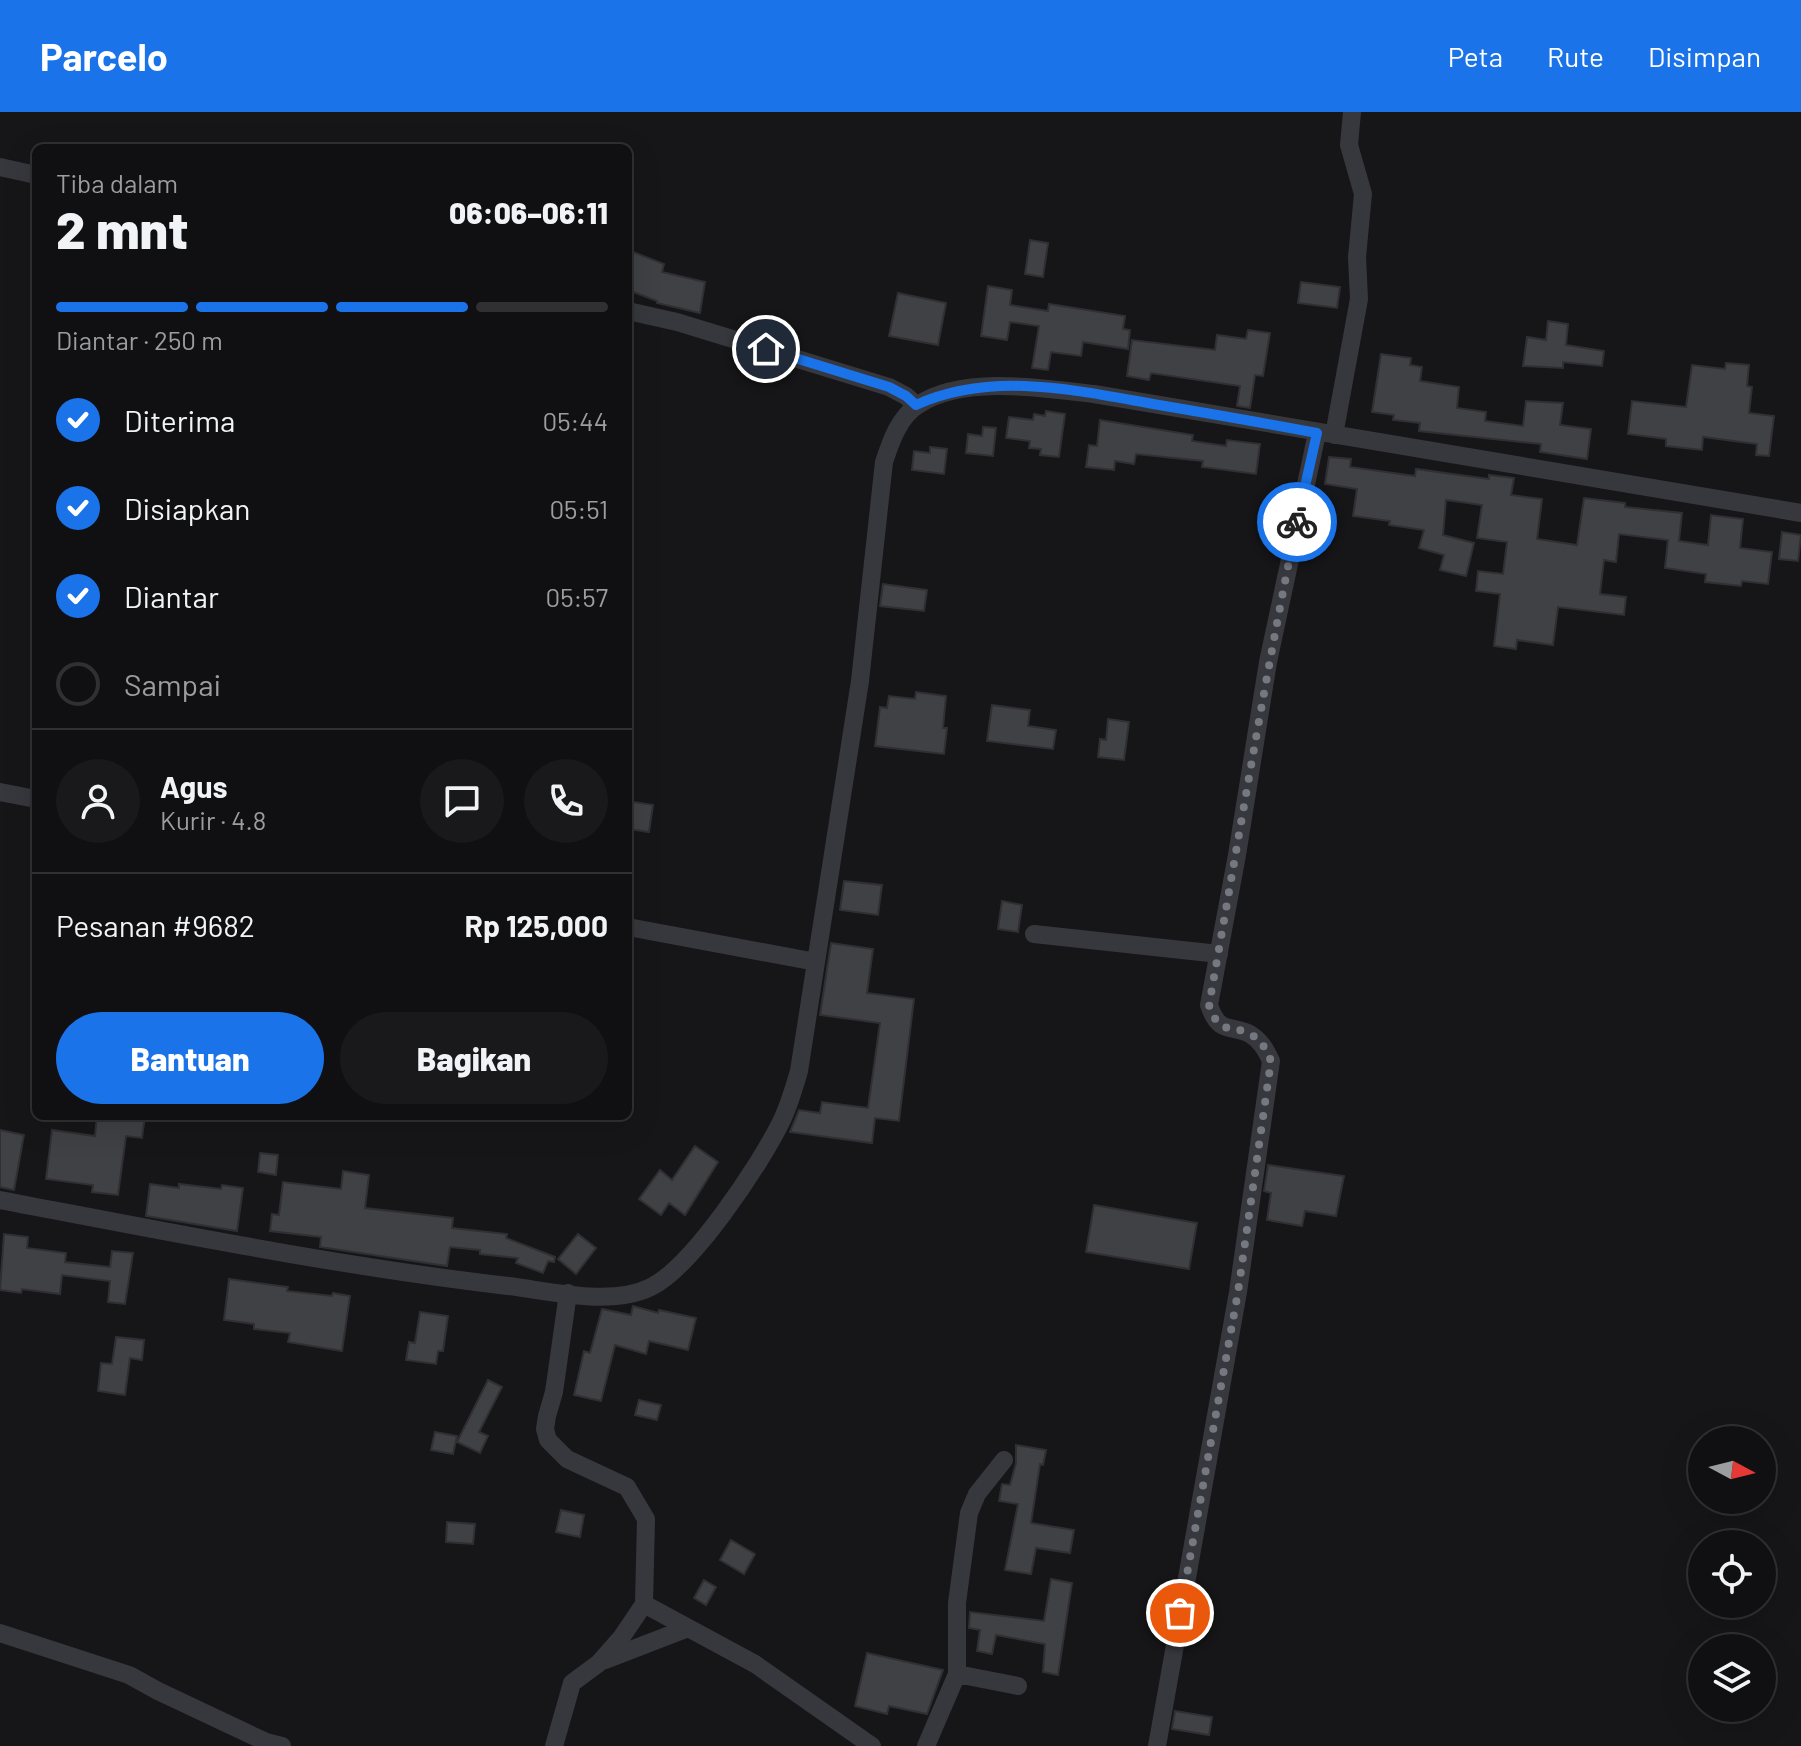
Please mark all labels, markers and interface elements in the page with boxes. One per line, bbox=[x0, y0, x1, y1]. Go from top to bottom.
text: Parcelo bbox=[40, 33, 168, 79]
text: Peta bbox=[1448, 39, 1503, 73]
text: Rute bbox=[1547, 39, 1604, 73]
text: Disimpan bbox=[1648, 39, 1761, 73]
text: Tiba dalam bbox=[56, 167, 178, 198]
text: 06:06–06:11 bbox=[449, 194, 608, 230]
text: 2 mnt bbox=[56, 197, 188, 259]
pin bbox=[732, 315, 800, 383]
text: Diantar · 250 m bbox=[56, 324, 223, 355]
icon: home bbox=[744, 327, 788, 371]
icon: check bbox=[56, 398, 100, 442]
text: Diterima bbox=[124, 402, 235, 438]
text: 05:44 bbox=[542, 405, 608, 436]
courier bbox=[1257, 482, 1337, 562]
icon: check bbox=[56, 486, 100, 530]
text: Disiapkan bbox=[124, 490, 250, 526]
text: 05:51 bbox=[549, 493, 608, 524]
icon: bike bbox=[1275, 500, 1319, 544]
icon: check bbox=[56, 574, 100, 618]
text: Diantar bbox=[124, 578, 219, 614]
text: 05:57 bbox=[545, 581, 608, 612]
text: Sampai bbox=[124, 666, 221, 702]
button: person bbox=[56, 759, 140, 843]
button: chat bbox=[420, 759, 504, 843]
button: phone bbox=[524, 759, 608, 843]
text: Agus bbox=[160, 768, 228, 804]
text: Kurir · 4.8 bbox=[160, 804, 266, 835]
text: Pesanan #9682 bbox=[56, 907, 255, 943]
text: Rp 125,000 bbox=[464, 907, 608, 943]
button: Bantuan bbox=[56, 1012, 324, 1104]
button: Bagikan bbox=[340, 1012, 608, 1104]
north arrow bbox=[1688, 1426, 1776, 1514]
map controls bbox=[1688, 1426, 1776, 1722]
button: locate bbox=[1688, 1530, 1776, 1618]
pin bbox=[1146, 1579, 1214, 1647]
icon: bag bbox=[1158, 1591, 1202, 1635]
button: layers bbox=[1688, 1634, 1776, 1722]

